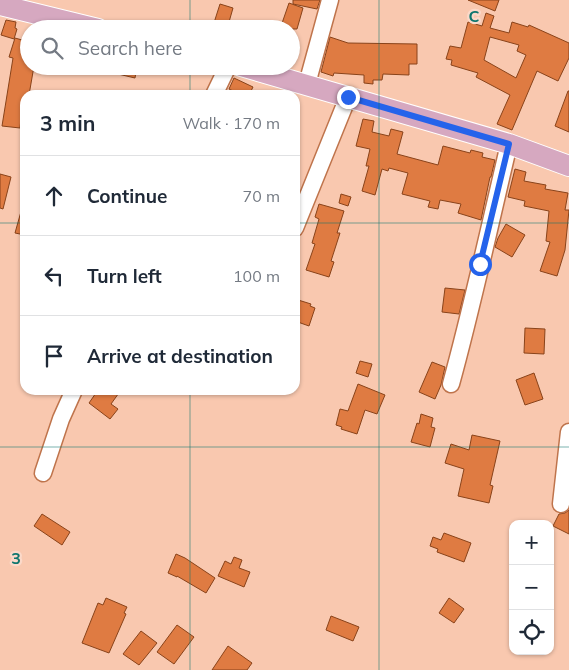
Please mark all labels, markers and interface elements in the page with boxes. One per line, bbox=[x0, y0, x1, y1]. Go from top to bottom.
text: C bbox=[469, 6, 480, 26]
search box bbox=[20, 20, 300, 75]
icon: search bbox=[38, 34, 66, 62]
text: Search here bbox=[78, 36, 182, 60]
route end bbox=[337, 86, 360, 109]
text: 3 min bbox=[40, 110, 95, 136]
text: Walk · 170 m bbox=[182, 113, 280, 133]
icon: ahead bbox=[40, 182, 68, 210]
text: Continue bbox=[87, 184, 167, 208]
text: 70 m bbox=[243, 186, 280, 206]
route start bbox=[469, 253, 492, 276]
icon: left bbox=[40, 262, 68, 290]
text: Turn left bbox=[87, 264, 162, 288]
text: 100 m bbox=[233, 266, 280, 286]
icon: arrive bbox=[40, 342, 68, 370]
text: Arrive at destination bbox=[87, 344, 273, 368]
map controls bbox=[509, 520, 554, 655]
button: + bbox=[509, 520, 554, 565]
text: 3 bbox=[11, 548, 21, 568]
button: − bbox=[509, 565, 554, 610]
button: locate bbox=[509, 610, 554, 655]

